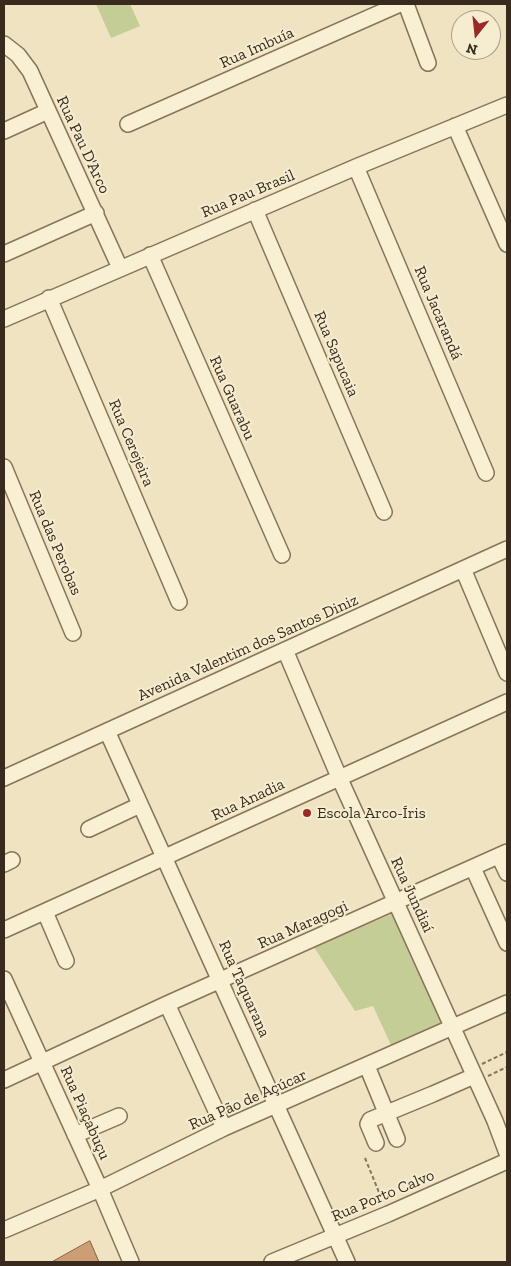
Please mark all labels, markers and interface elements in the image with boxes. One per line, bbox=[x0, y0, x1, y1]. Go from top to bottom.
north arrow bbox=[451, 10, 501, 60]
street label: Rua Imbuía bbox=[217, 23, 297, 73]
text: N bbox=[465, 39, 479, 59]
street label: Rua Pau D'Arco bbox=[52, 93, 114, 197]
street label: Rua Pau Brasil bbox=[198, 166, 298, 222]
street label: Rua Jacarandá bbox=[410, 263, 466, 363]
street label: Rua Sapucaia bbox=[309, 308, 363, 400]
street label: Rua Guarabu bbox=[205, 353, 259, 443]
street label: Rua Cerejeira bbox=[104, 397, 158, 489]
street label: Rua das Perobas bbox=[24, 488, 86, 598]
street label: Avenida Valentim dos Santos Diniz bbox=[135, 591, 361, 705]
street label: Rua Anadia bbox=[208, 775, 288, 825]
place label: Escola Arco-Íris bbox=[317, 803, 426, 823]
marker: Escola Arco-Íris bbox=[301, 807, 313, 819]
street label: Rua Jundiaí bbox=[386, 854, 438, 936]
street label: Rua Maragogi bbox=[255, 897, 351, 953]
street label: Rua Taquarana bbox=[214, 938, 274, 1040]
street label: Rua Piaçabuçu bbox=[56, 1063, 114, 1163]
street label: Rua Pão de Açúcar bbox=[186, 1065, 310, 1135]
street label: Rua Porto Calvo bbox=[329, 1166, 437, 1226]

